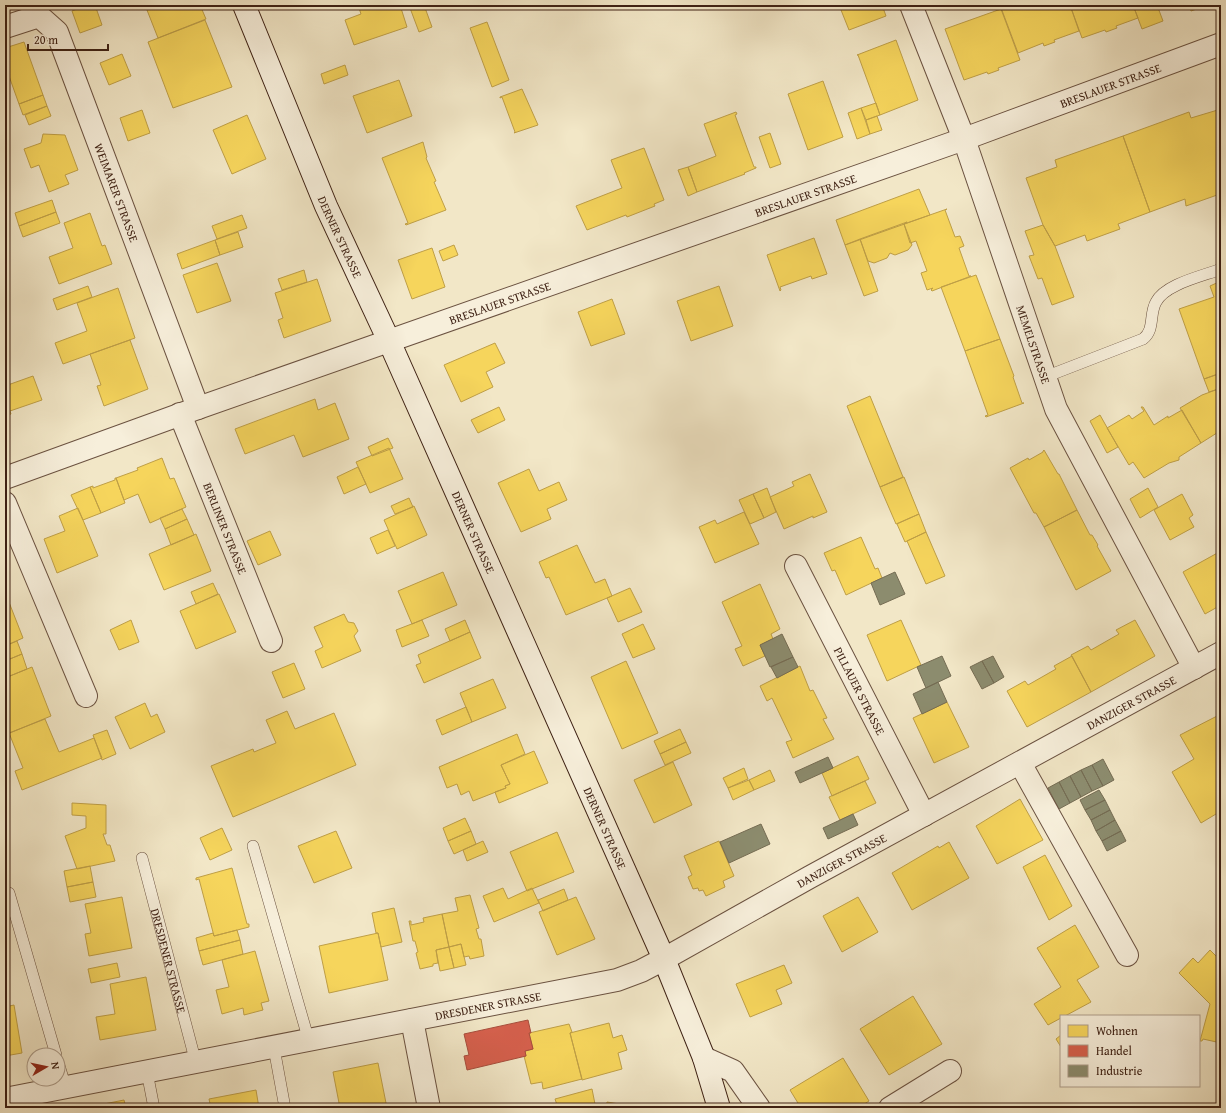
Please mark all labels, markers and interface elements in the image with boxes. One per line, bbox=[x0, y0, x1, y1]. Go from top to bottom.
scale bar bbox=[28, 26, 108, 52]
text: 20 m bbox=[34, 31, 58, 48]
street label: BRESLAUER STRASSE bbox=[1057, 59, 1163, 111]
street label: WEIMARER STRASSE bbox=[91, 140, 143, 244]
street label: BRESLAUER STRASSE bbox=[752, 169, 858, 220]
street label: DERNER STRASSE bbox=[314, 193, 367, 280]
street label: BRESLAUER STRASSE bbox=[447, 276, 553, 328]
street label: MEMELSTRASSE bbox=[1013, 303, 1055, 386]
street label: BERLINER STRASSE bbox=[200, 480, 252, 577]
street label: DERNER STRASSE bbox=[448, 488, 500, 576]
street label: PILLAUER STRASSE bbox=[830, 644, 890, 737]
street label: DANZIGER STRASSE bbox=[1083, 671, 1179, 733]
street label: DERNER STRASSE bbox=[580, 784, 631, 872]
street label: DANZIGER STRASSE bbox=[793, 829, 889, 891]
street label: DRESDENER STRASSE bbox=[147, 906, 191, 1015]
street label: DRESDENER STRASSE bbox=[434, 986, 542, 1024]
legend bbox=[1060, 1015, 1200, 1087]
text: Wohnen bbox=[1096, 1022, 1138, 1039]
text: Handel bbox=[1096, 1042, 1132, 1059]
north arrow bbox=[26, 1047, 66, 1087]
text: N bbox=[47, 1061, 64, 1071]
text: Industrie bbox=[1096, 1062, 1143, 1079]

